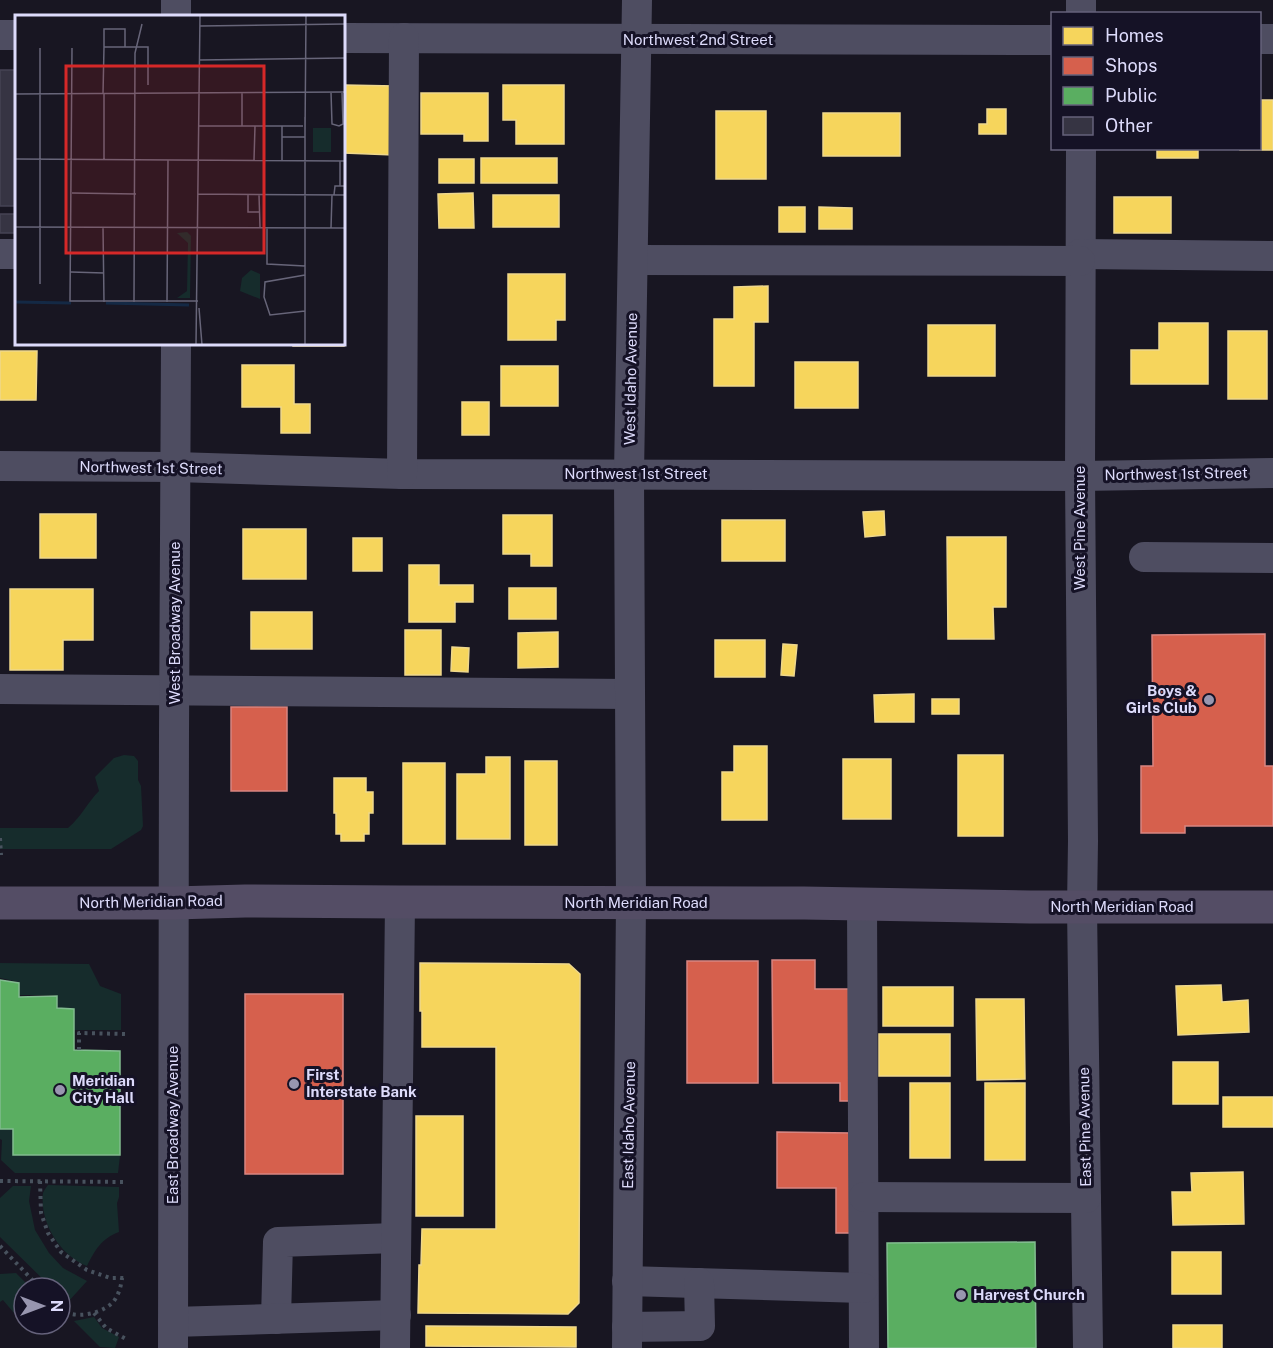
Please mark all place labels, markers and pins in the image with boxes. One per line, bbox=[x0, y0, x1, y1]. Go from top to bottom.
place label: Boys & Girls Club bbox=[1126, 682, 1197, 716]
marker: Boys & Girls Club bbox=[1202, 693, 1216, 707]
place label: First Interstate Bank bbox=[306, 1066, 417, 1100]
place label: Meridian City Hall bbox=[72, 1072, 135, 1106]
marker: First Interstate Bank bbox=[287, 1077, 301, 1091]
marker: Meridian City Hall bbox=[53, 1083, 67, 1097]
place label: Harvest Church bbox=[973, 1286, 1085, 1303]
marker: Harvest Church bbox=[954, 1288, 968, 1302]

